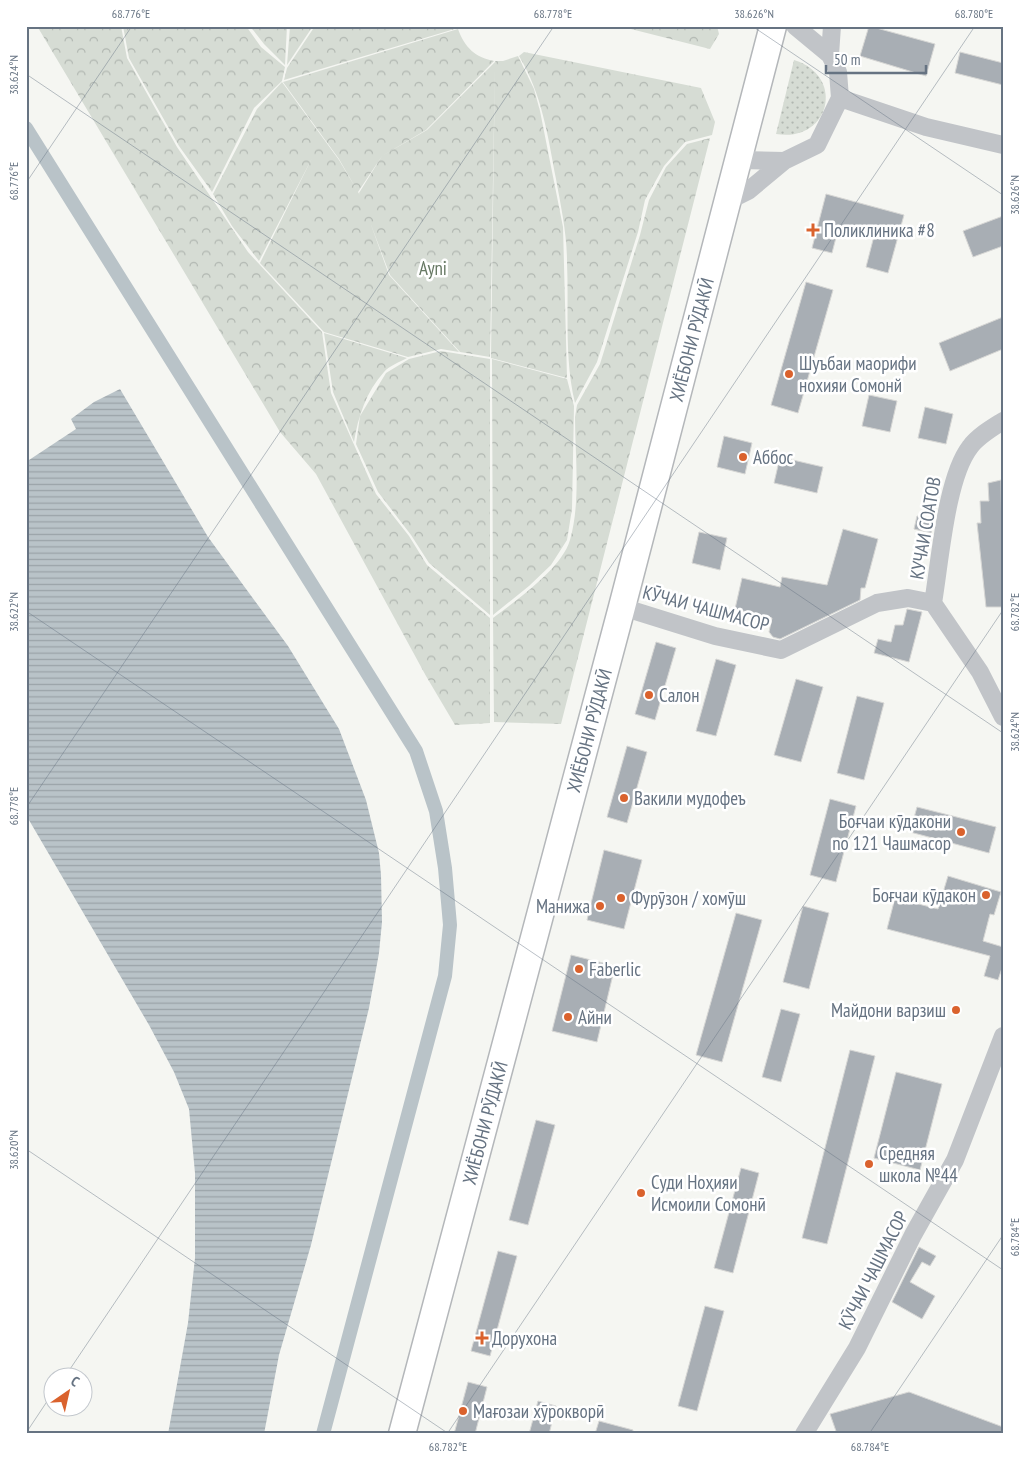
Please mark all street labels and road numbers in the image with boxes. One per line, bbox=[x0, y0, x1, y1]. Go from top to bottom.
street label: ХИЁБОНИ РӮДАКӢ bbox=[664, 275, 719, 404]
street label: КУЧАИ СОАТОВ bbox=[904, 475, 946, 581]
street label: КӮЧАИ ЧАШМАСОР bbox=[640, 580, 772, 637]
street label: ХИЁБОНИ РӮДАКӢ bbox=[561, 666, 617, 795]
street label: ХИЁБОНИ РӮДАКӢ bbox=[457, 1059, 513, 1187]
street label: КӮЧАИ ЧАШМАСОР bbox=[833, 1206, 913, 1333]

